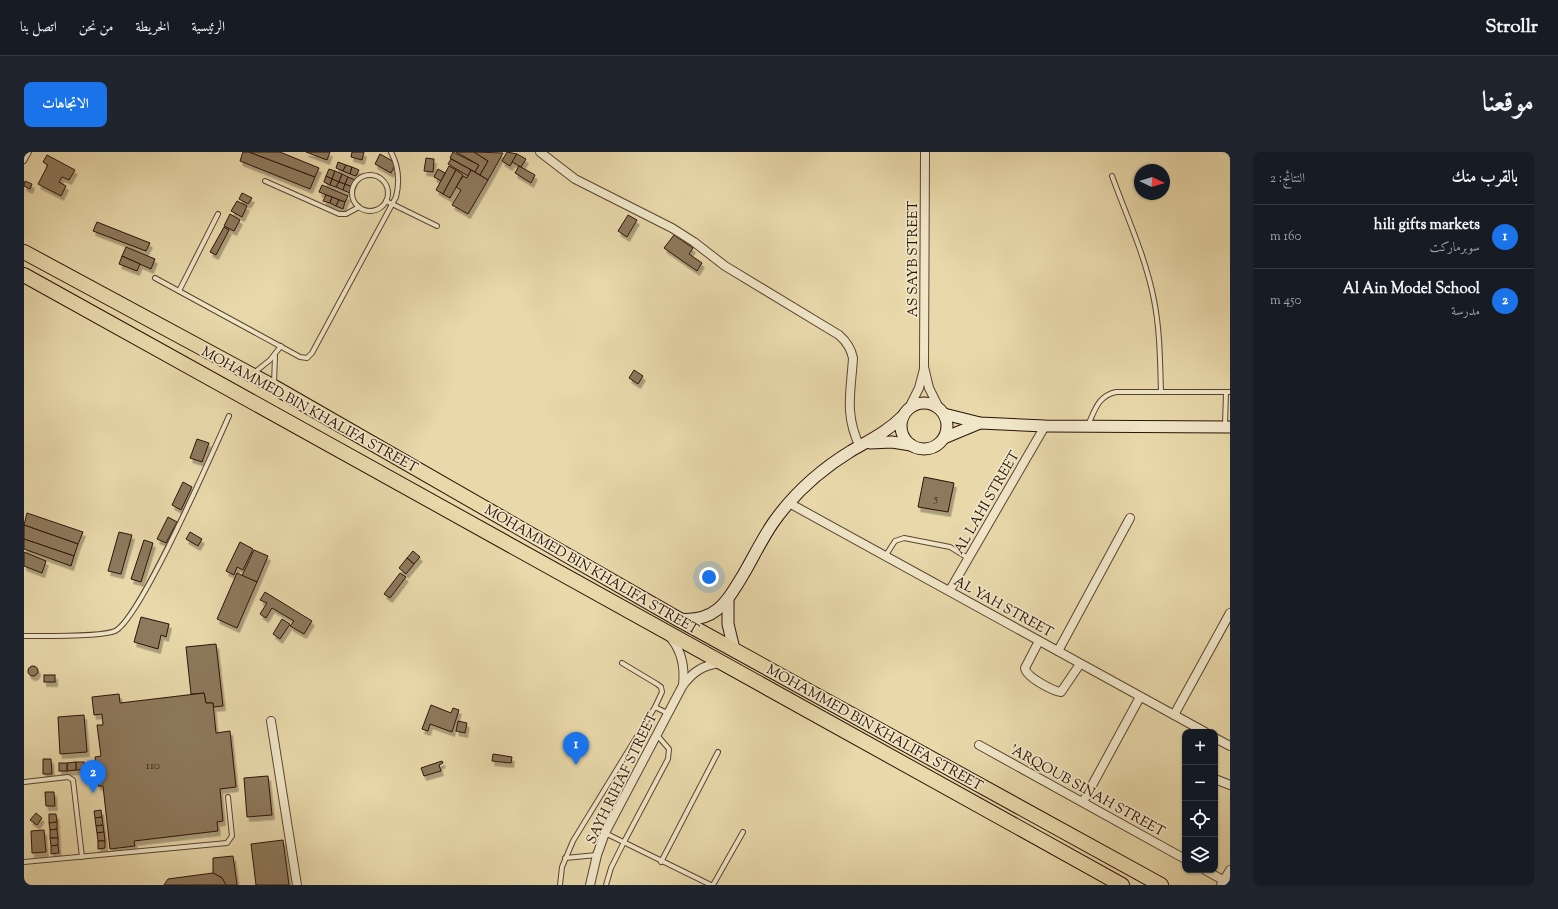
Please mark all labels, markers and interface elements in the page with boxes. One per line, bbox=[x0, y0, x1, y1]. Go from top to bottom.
text: Strollr bbox=[1485, 14, 1538, 41]
text: اتصل بنا bbox=[20, 18, 57, 38]
text: من نحن bbox=[79, 18, 113, 38]
text: الخريطة bbox=[135, 18, 170, 38]
text: الرئيسية bbox=[192, 18, 225, 38]
button: الاتجاهات bbox=[24, 82, 107, 127]
text: موقعنا bbox=[1482, 84, 1534, 124]
north arrow bbox=[1134, 164, 1170, 200]
text: بالقرب منك bbox=[1452, 166, 1518, 190]
text: النتائج: 2 bbox=[1270, 170, 1305, 188]
street label: AS SAYB STREET bbox=[904, 201, 924, 317]
text: hili gifts markets bbox=[1374, 215, 1480, 236]
text: 160 m bbox=[1270, 228, 1301, 246]
text: 1 bbox=[1503, 228, 1507, 246]
text: سوبرماركت bbox=[1430, 239, 1480, 257]
text: Al Ain Model School bbox=[1343, 279, 1480, 300]
text: 450 m bbox=[1270, 292, 1301, 310]
text: 2 bbox=[1502, 292, 1508, 310]
text: مدرسة bbox=[1451, 303, 1480, 321]
street label: MOHAMMED BIN KHALIFA STREET bbox=[197, 343, 421, 479]
street label: AL LAHI STREET bbox=[950, 448, 1026, 558]
house number: 5 bbox=[933, 490, 938, 508]
street label: MOHAMMED BIN KHALIFA STREET bbox=[480, 501, 702, 641]
your location bbox=[699, 567, 719, 587]
street label: AL YAH STREET bbox=[950, 572, 1057, 644]
street label: MOHAMMED BIN KHALIFA STREET bbox=[762, 661, 986, 797]
street label: SAYH RIHAF STREET bbox=[582, 710, 663, 848]
map controls bbox=[1182, 729, 1218, 873]
button: + bbox=[1182, 729, 1218, 765]
pin: 1 bbox=[563, 732, 589, 765]
street label: 'ARQOUB SINAH STREET bbox=[1006, 741, 1168, 843]
house number: 110 bbox=[146, 757, 160, 775]
pin: 2 bbox=[80, 760, 106, 793]
button: − bbox=[1182, 765, 1218, 801]
button: locate bbox=[1182, 801, 1218, 837]
button: layers bbox=[1182, 837, 1218, 873]

